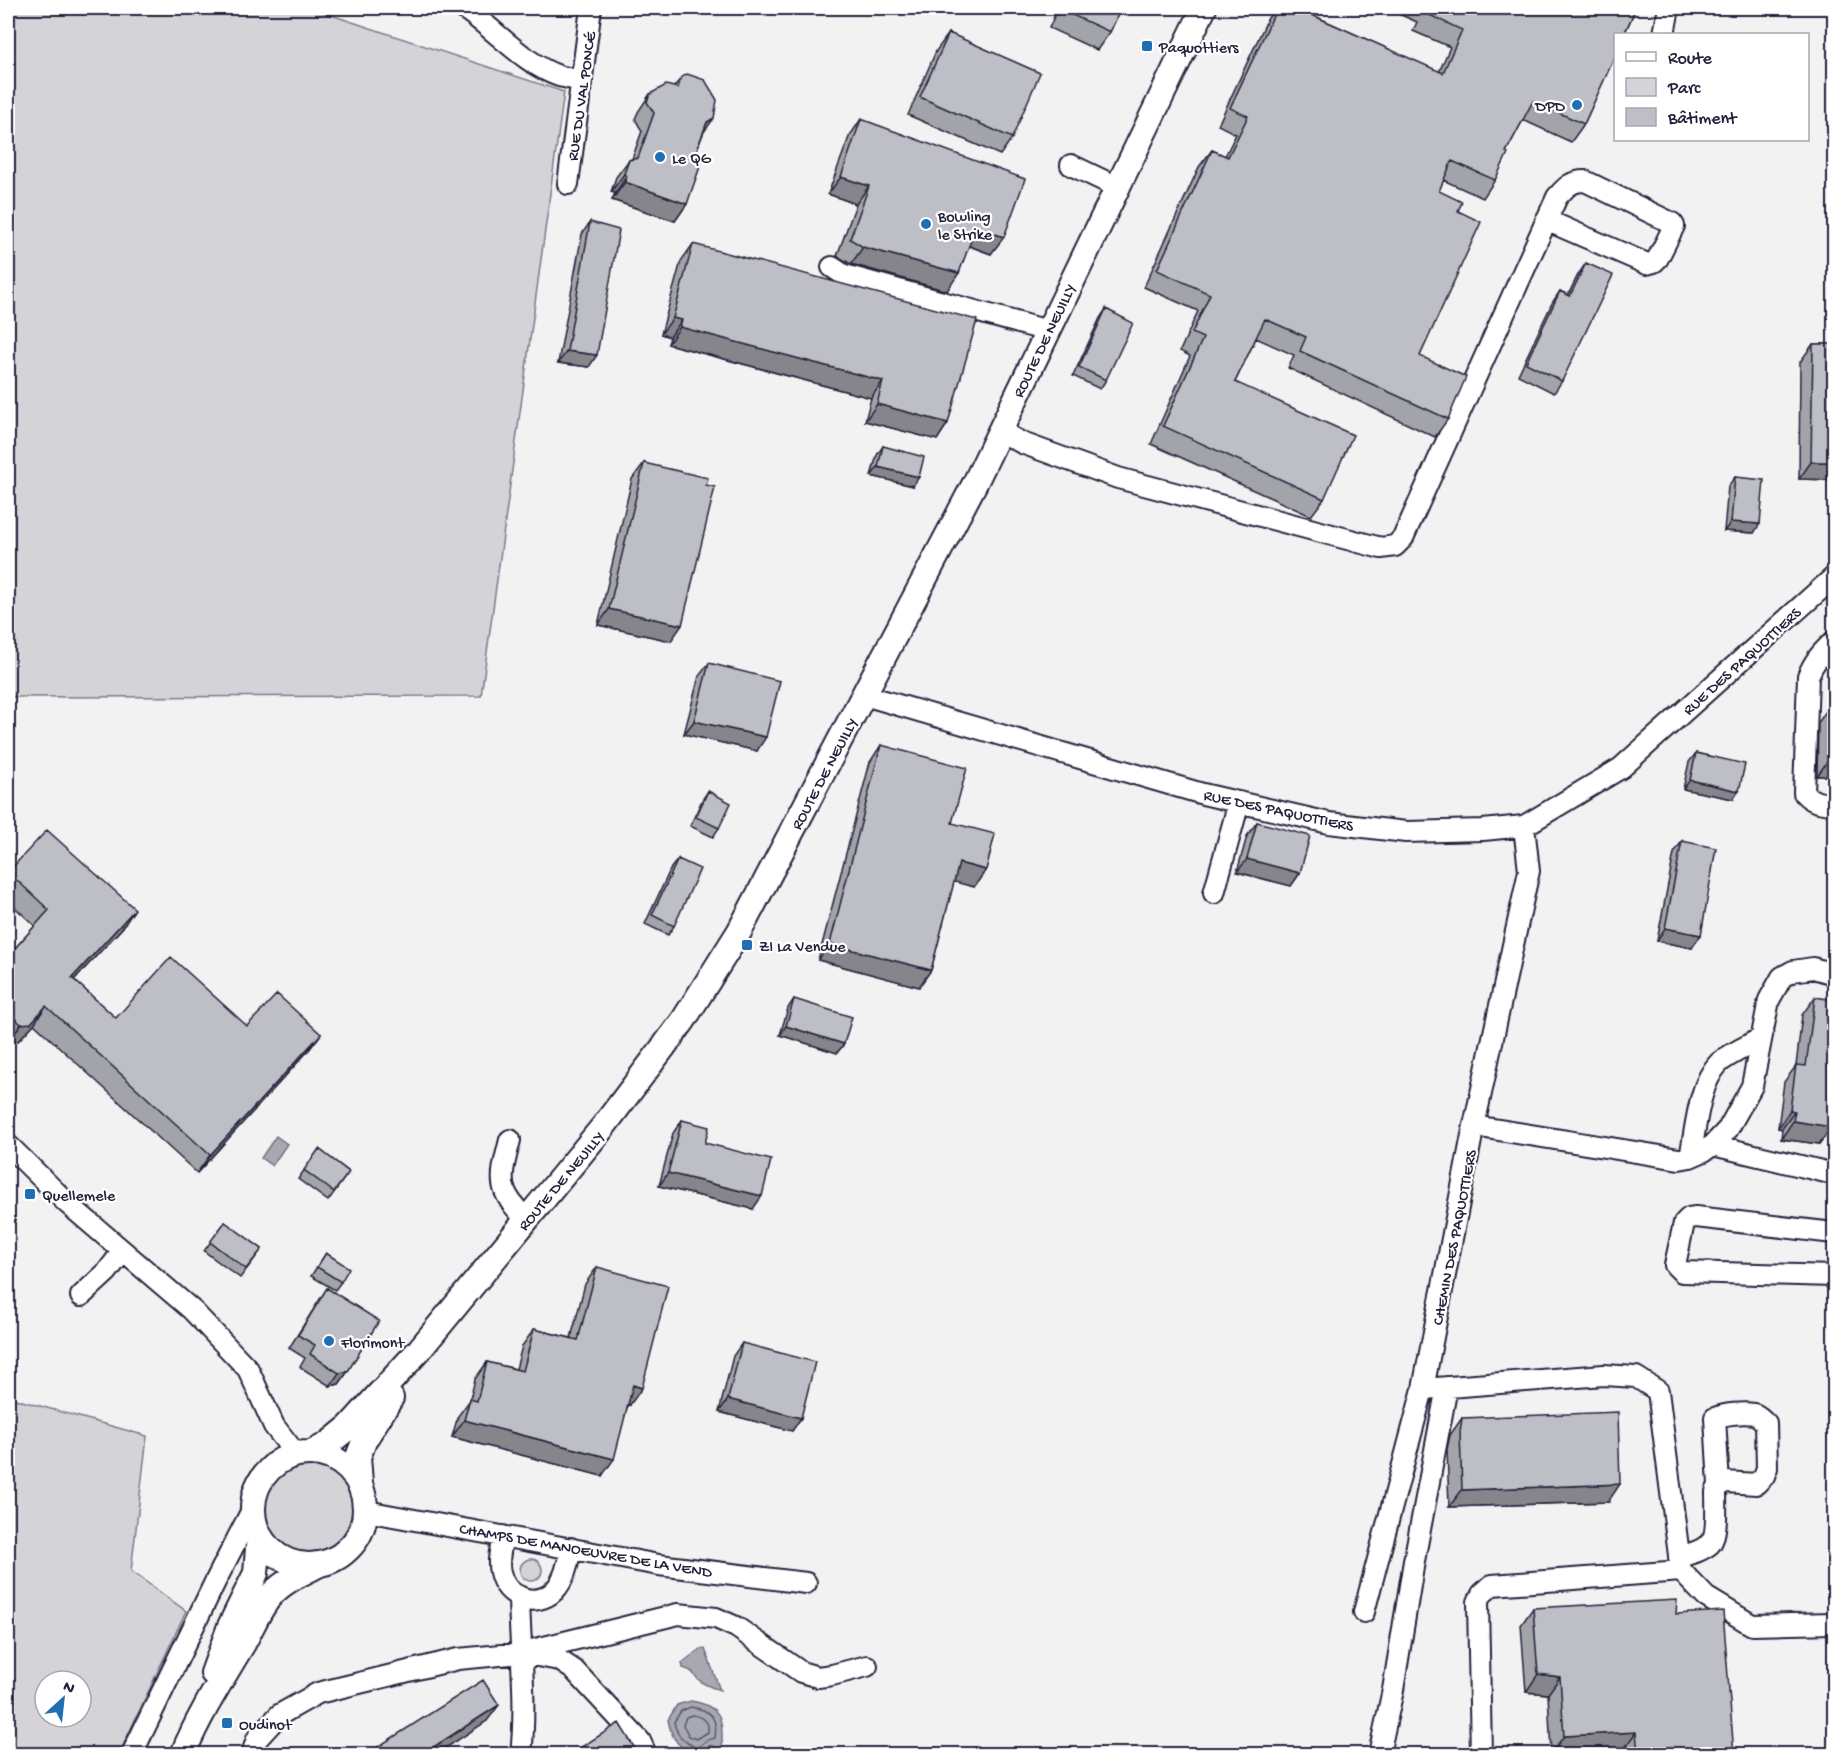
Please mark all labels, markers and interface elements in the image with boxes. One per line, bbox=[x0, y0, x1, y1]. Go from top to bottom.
street label: RUE DU VAL PONCÉ bbox=[565, 30, 602, 162]
legend bbox=[1614, 33, 1809, 141]
marker: Paquottiers bbox=[1140, 39, 1154, 53]
place label: Paquottiers bbox=[1158, 40, 1240, 59]
text: Route bbox=[1668, 49, 1713, 70]
text: Parc bbox=[1667, 79, 1701, 100]
marker: DPD bbox=[1570, 98, 1584, 112]
place label: DPD bbox=[1534, 99, 1566, 118]
text: Bâtiment bbox=[1667, 109, 1738, 130]
marker: Le QG bbox=[653, 150, 667, 164]
place label: Le QG bbox=[672, 151, 712, 170]
place label: Bowling le Strike bbox=[937, 209, 993, 246]
marker: Bowling le Strike bbox=[919, 217, 933, 231]
street label: ROUTE DE NEUILLY bbox=[1010, 282, 1082, 401]
street label: RUE DES PAQUOTTIERS bbox=[1680, 604, 1807, 721]
street label: ROUTE DE NEUILLY bbox=[789, 715, 864, 834]
street label: RUE DES PAQUOTTIERS bbox=[1202, 787, 1356, 838]
marker: ZI La Vendue bbox=[740, 938, 754, 952]
place label: ZI La Vendue bbox=[759, 939, 846, 958]
street label: ROUTE DE NEUILLY bbox=[516, 1129, 610, 1236]
street label: CHEMIN DES PAQUOTTIERS bbox=[1430, 1148, 1483, 1327]
marker: Quellemele bbox=[23, 1187, 37, 1201]
place label: Quellemele bbox=[42, 1188, 116, 1207]
marker: Florimont bbox=[322, 1334, 336, 1348]
place label: Florimont bbox=[340, 1335, 405, 1354]
street label: CHAMPS DE MANOEUVRE DE LA VEND bbox=[457, 1521, 714, 1584]
north arrow bbox=[33, 1669, 93, 1729]
text: N bbox=[59, 1678, 78, 1700]
marker: Oudinot bbox=[220, 1716, 234, 1730]
place label: Oudinot bbox=[239, 1717, 293, 1736]

